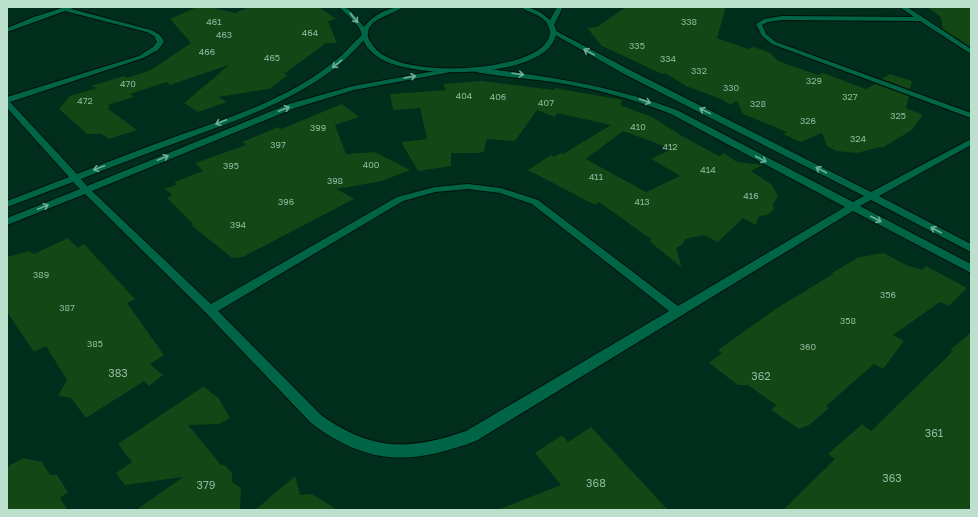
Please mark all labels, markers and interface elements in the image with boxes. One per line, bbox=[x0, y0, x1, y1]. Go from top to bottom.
one-way arrow bbox=[349, 13, 358, 24]
house number: 461 bbox=[206, 16, 222, 27]
house number: 338 bbox=[681, 16, 697, 27]
house number: 464 bbox=[302, 27, 319, 38]
house number: 463 bbox=[216, 29, 232, 40]
house number: 335 bbox=[629, 40, 645, 51]
house number: 466 bbox=[199, 46, 215, 57]
one-way arrow bbox=[583, 48, 595, 56]
house number: 465 bbox=[264, 52, 280, 63]
house number: 334 bbox=[660, 53, 677, 64]
one-way arrow bbox=[331, 60, 342, 69]
house number: 332 bbox=[691, 65, 707, 76]
one-way arrow bbox=[511, 70, 524, 78]
one-way arrow bbox=[403, 73, 416, 81]
house number: 329 bbox=[806, 75, 822, 86]
house number: 470 bbox=[120, 78, 136, 89]
house number: 330 bbox=[723, 82, 739, 93]
house number: 404 bbox=[456, 90, 473, 101]
house number: 406 bbox=[490, 91, 506, 102]
house number: 327 bbox=[842, 91, 858, 102]
house number: 472 bbox=[77, 95, 93, 106]
house number: 407 bbox=[538, 97, 554, 108]
one-way arrow bbox=[638, 98, 651, 105]
house number: 328 bbox=[750, 98, 766, 109]
one-way arrow bbox=[278, 105, 290, 113]
one-way arrow bbox=[699, 107, 711, 115]
house number: 325 bbox=[890, 110, 906, 121]
house number: 326 bbox=[800, 115, 816, 126]
one-way arrow bbox=[215, 119, 227, 126]
house number: 410 bbox=[630, 121, 646, 132]
house number: 399 bbox=[310, 122, 326, 133]
house number: 324 bbox=[850, 133, 866, 144]
house number: 397 bbox=[270, 139, 286, 150]
house number: 412 bbox=[662, 141, 678, 152]
one-way arrow bbox=[157, 153, 169, 161]
one-way arrow bbox=[755, 156, 767, 163]
house number: 400 bbox=[363, 159, 380, 170]
house number: 395 bbox=[223, 160, 239, 171]
house number: 414 bbox=[700, 164, 716, 175]
one-way arrow bbox=[94, 165, 106, 173]
one-way arrow bbox=[815, 166, 827, 174]
house number: 411 bbox=[589, 171, 604, 182]
house number: 398 bbox=[327, 175, 343, 186]
house number: 416 bbox=[743, 190, 759, 201]
house number: 396 bbox=[278, 196, 294, 207]
house number: 413 bbox=[634, 196, 650, 207]
one-way arrow bbox=[37, 203, 49, 210]
one-way arrow bbox=[870, 216, 882, 224]
house number: 394 bbox=[230, 219, 247, 230]
one-way arrow bbox=[930, 226, 942, 234]
house number: 389 bbox=[33, 269, 49, 280]
house number: 356 bbox=[880, 289, 896, 300]
house number: 387 bbox=[59, 302, 75, 313]
house number: 358 bbox=[840, 315, 856, 326]
house number: 385 bbox=[87, 338, 103, 349]
house number: 360 bbox=[800, 341, 817, 352]
house number: 383 bbox=[108, 366, 128, 379]
house number: 362 bbox=[751, 369, 771, 382]
house number: 361 bbox=[925, 426, 943, 439]
house number: 363 bbox=[882, 471, 902, 484]
house number: 368 bbox=[586, 476, 606, 489]
house number: 379 bbox=[197, 478, 215, 491]

